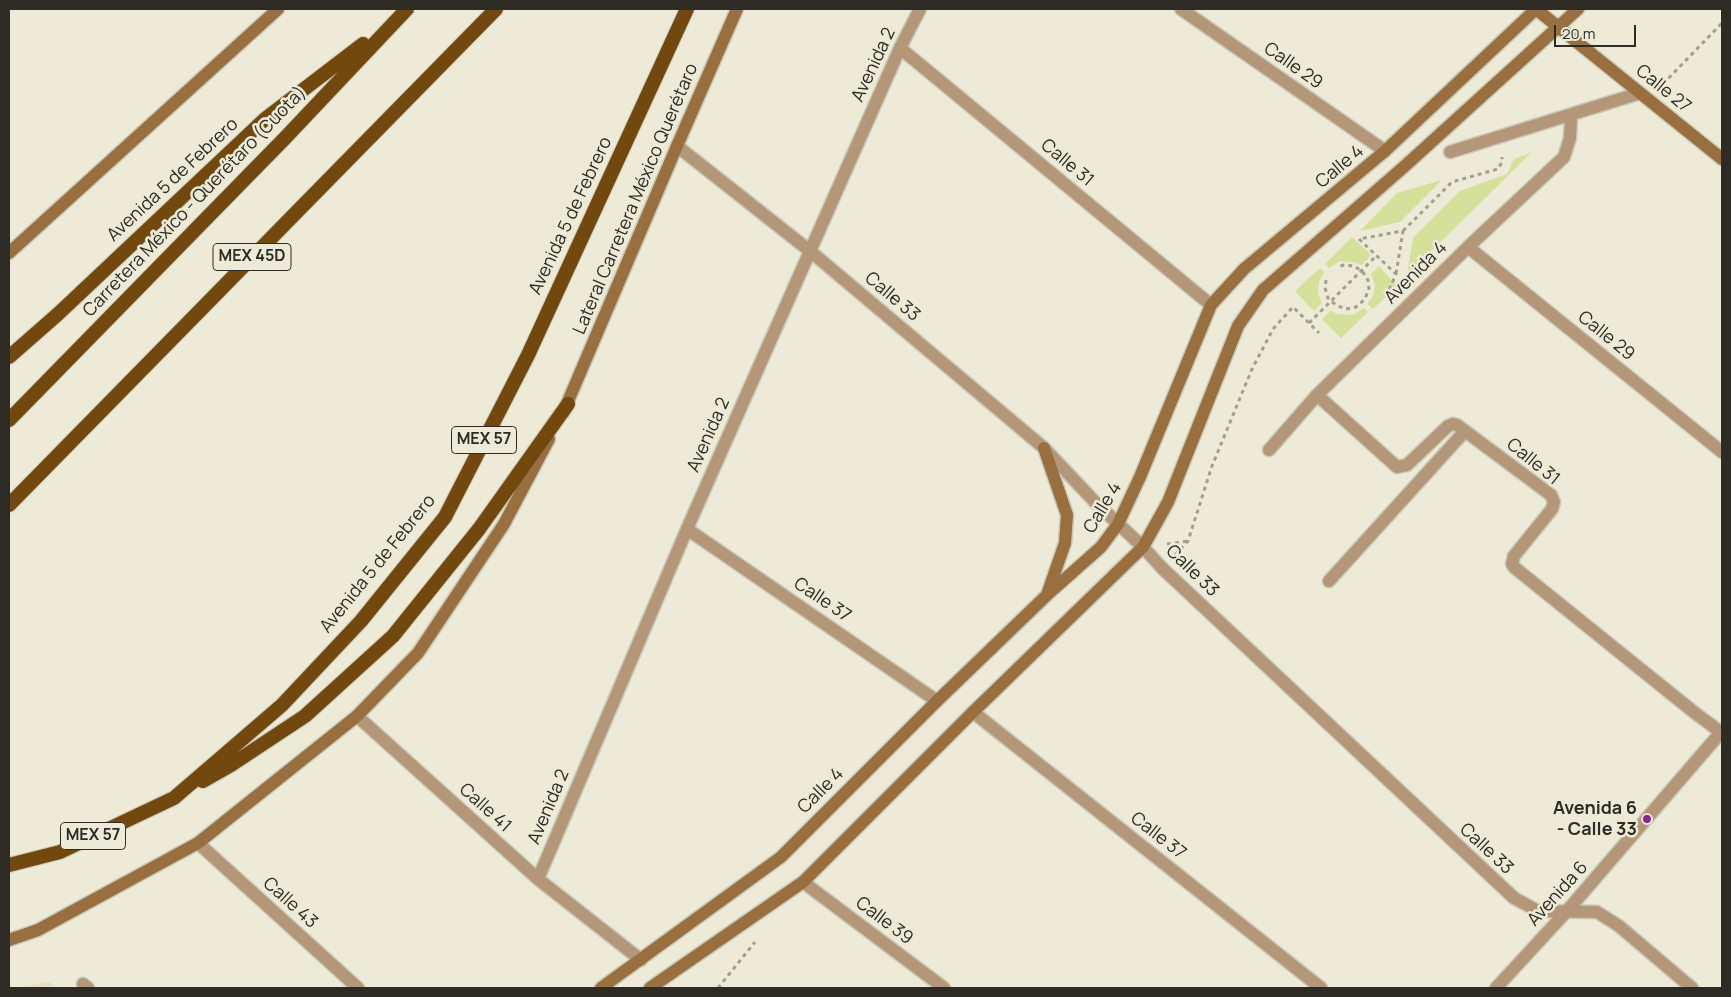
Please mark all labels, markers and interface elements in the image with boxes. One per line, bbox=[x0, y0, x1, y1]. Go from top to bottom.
scale bar bbox=[1556, 15, 1638, 47]
text: 20 m bbox=[1562, 23, 1595, 44]
street label: Avenida 2 bbox=[847, 25, 901, 105]
street label: Calle 29 bbox=[1259, 38, 1327, 94]
street label: Lateral Carretera México Querétaro bbox=[569, 60, 703, 338]
street label: Calle 27 bbox=[1631, 60, 1695, 118]
street label: Carretera México - Querétaro (Cuota) bbox=[79, 82, 311, 322]
street label: Avenida 5 de Febrero bbox=[103, 114, 243, 246]
street label: Avenida 5 de Febrero bbox=[525, 134, 617, 298]
street label: Calle 31 bbox=[1036, 135, 1098, 191]
street label: Calle 4 bbox=[1312, 141, 1368, 193]
street label: Avenida 4 bbox=[1380, 237, 1452, 309]
road number: MEX 45D bbox=[213, 243, 291, 270]
street label: Calle 33 bbox=[860, 268, 924, 326]
street label: Calle 29 bbox=[1573, 307, 1639, 365]
street label: Avenida 2 bbox=[683, 394, 735, 476]
road number: MEX 57 bbox=[452, 426, 516, 454]
street label: Calle 31 bbox=[1502, 434, 1564, 490]
street label: Calle 4 bbox=[1079, 478, 1127, 538]
street label: Avenida 5 de Febrero bbox=[316, 491, 440, 637]
street label: Calle 33 bbox=[1161, 541, 1223, 601]
street label: Calle 37 bbox=[789, 573, 855, 627]
street label: Calle 4 bbox=[794, 764, 848, 818]
street label: Avenida 2 bbox=[524, 766, 574, 848]
street label: Calle 41 bbox=[454, 779, 516, 837]
place label: Avenida 6 - Calle 33 bbox=[1553, 798, 1637, 841]
street label: Calle 37 bbox=[1126, 808, 1190, 864]
marker: Avenida 6 - Calle 33 bbox=[1641, 813, 1653, 825]
street label: Calle 33 bbox=[1455, 819, 1517, 879]
road number: MEX 57 bbox=[61, 822, 126, 849]
street label: Avenida 6 bbox=[1523, 857, 1593, 931]
street label: Calle 43 bbox=[258, 873, 322, 933]
street label: Calle 39 bbox=[851, 892, 917, 950]

